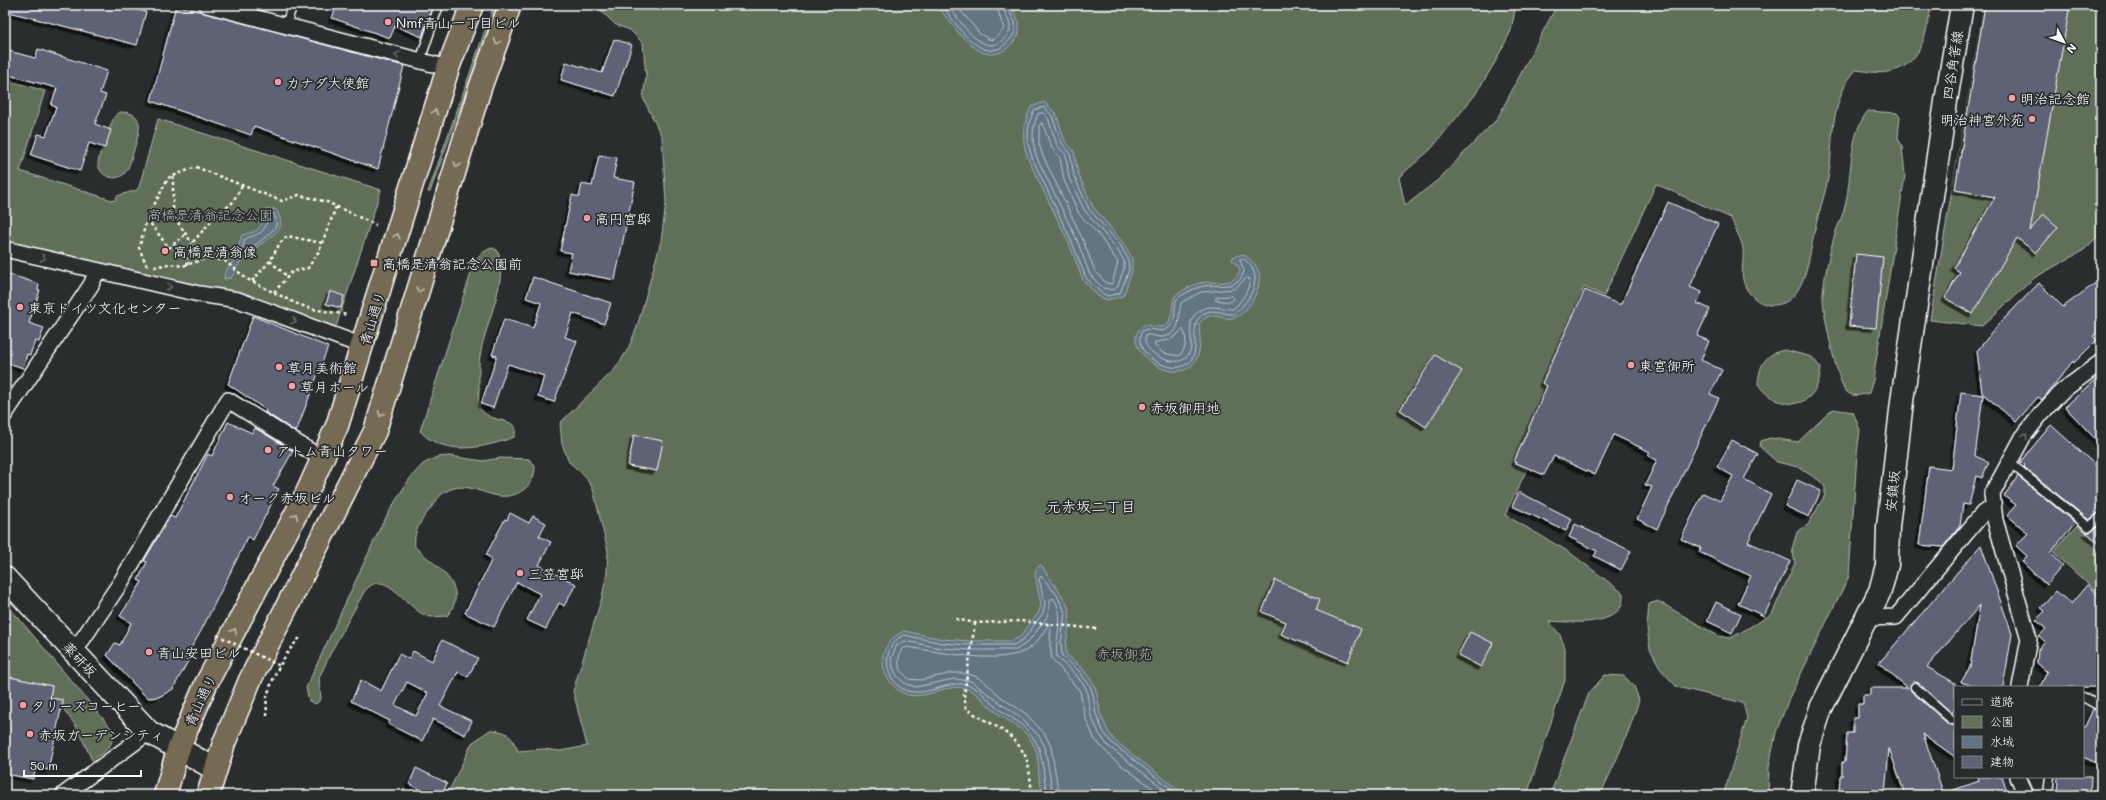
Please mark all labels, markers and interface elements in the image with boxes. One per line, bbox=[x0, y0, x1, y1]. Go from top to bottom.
place label: Nmf青山一丁目ビル bbox=[396, 13, 521, 32]
marker: Nmf青山一丁目ビル bbox=[383, 17, 393, 27]
north arrow bbox=[2044, 22, 2084, 62]
street label: 四谷角筈線 bbox=[1937, 29, 1967, 101]
one-way arrow bbox=[493, 38, 501, 45]
text: N bbox=[2064, 41, 2080, 57]
one-way arrow bbox=[394, 51, 400, 59]
place label: カナダ大使館 bbox=[286, 73, 369, 92]
marker: カナダ大使館 bbox=[273, 77, 283, 87]
place label: 明治記念館 bbox=[2020, 89, 2090, 108]
marker: 明治記念館 bbox=[2007, 93, 2017, 103]
one-way arrow bbox=[430, 109, 439, 116]
place label: 明治神宮外苑 bbox=[1940, 110, 2024, 129]
marker: 明治神宮外苑 bbox=[2027, 114, 2037, 124]
one-way arrow bbox=[453, 161, 462, 168]
park label: 高橋是清翁記念公園 bbox=[147, 205, 273, 224]
place label: 高円宮邸 bbox=[595, 209, 651, 228]
marker: 高円宮邸 bbox=[582, 213, 592, 223]
one-way arrow bbox=[392, 233, 401, 240]
place label: 高橋是清翁像 bbox=[173, 242, 257, 261]
marker: 高橋是清翁像 bbox=[160, 246, 170, 256]
one-way arrow bbox=[39, 253, 46, 262]
place label: 高橋是清翁記念公園前 bbox=[382, 254, 522, 273]
marker: 高橋是清翁記念公園前 bbox=[369, 258, 379, 268]
one-way arrow bbox=[166, 283, 173, 291]
one-way arrow bbox=[415, 286, 424, 293]
street label: 青山通り bbox=[355, 288, 389, 348]
place label: 東京ドイツ文化センター bbox=[28, 298, 181, 317]
marker: 東京ドイツ文化センター bbox=[15, 302, 25, 312]
one-way arrow bbox=[291, 317, 298, 325]
place label: 東宮御所 bbox=[1639, 356, 1695, 375]
place label: 草月美術館 bbox=[287, 358, 357, 377]
marker: 東宮御所 bbox=[1626, 360, 1636, 370]
marker: 草月美術館 bbox=[274, 362, 284, 372]
place label: 草月ホール bbox=[300, 377, 369, 396]
marker: 草月ホール bbox=[287, 381, 297, 391]
place label: 赤坂御用地 bbox=[1150, 398, 1220, 417]
marker: 赤坂御用地 bbox=[1137, 402, 1147, 412]
one-way arrow bbox=[377, 410, 385, 417]
one-way arrow bbox=[2020, 433, 2027, 440]
place label: アトム青山タワー bbox=[276, 441, 388, 460]
marker: アトム青山タワー bbox=[263, 445, 273, 455]
street label: 安鎮坂 bbox=[1880, 469, 1904, 513]
place label: オーク赤坂ビル bbox=[238, 488, 336, 507]
marker: オーク赤坂ビル bbox=[225, 492, 235, 502]
district label: 元赤坂二丁目 bbox=[1046, 496, 1136, 516]
one-way arrow bbox=[290, 513, 298, 520]
place label: 三笠宮邸 bbox=[528, 564, 584, 583]
marker: 三笠宮邸 bbox=[515, 568, 525, 578]
one-way arrow bbox=[230, 627, 237, 635]
street label: 薬研坂 bbox=[59, 637, 101, 681]
place label: 青山安田ビル bbox=[157, 643, 241, 662]
park label: 赤坂御苑 bbox=[1096, 644, 1152, 663]
marker: 青山安田ビル bbox=[144, 647, 154, 657]
street label: 青山通り bbox=[180, 671, 220, 729]
legend bbox=[1954, 686, 2084, 778]
text: 道路 bbox=[1990, 693, 2014, 709]
place label: タリーズコーヒー bbox=[31, 696, 141, 715]
marker: タリーズコーヒー bbox=[18, 700, 28, 710]
text: 公園 bbox=[1990, 713, 2014, 729]
place label: 赤坂ガーデンシティ bbox=[38, 725, 164, 744]
marker: 赤坂ガーデンシティ bbox=[25, 729, 35, 739]
text: 水域 bbox=[1990, 733, 2014, 749]
scale bar bbox=[24, 752, 141, 778]
text: 建物 bbox=[1990, 753, 2014, 769]
text: 50 m bbox=[30, 757, 58, 773]

